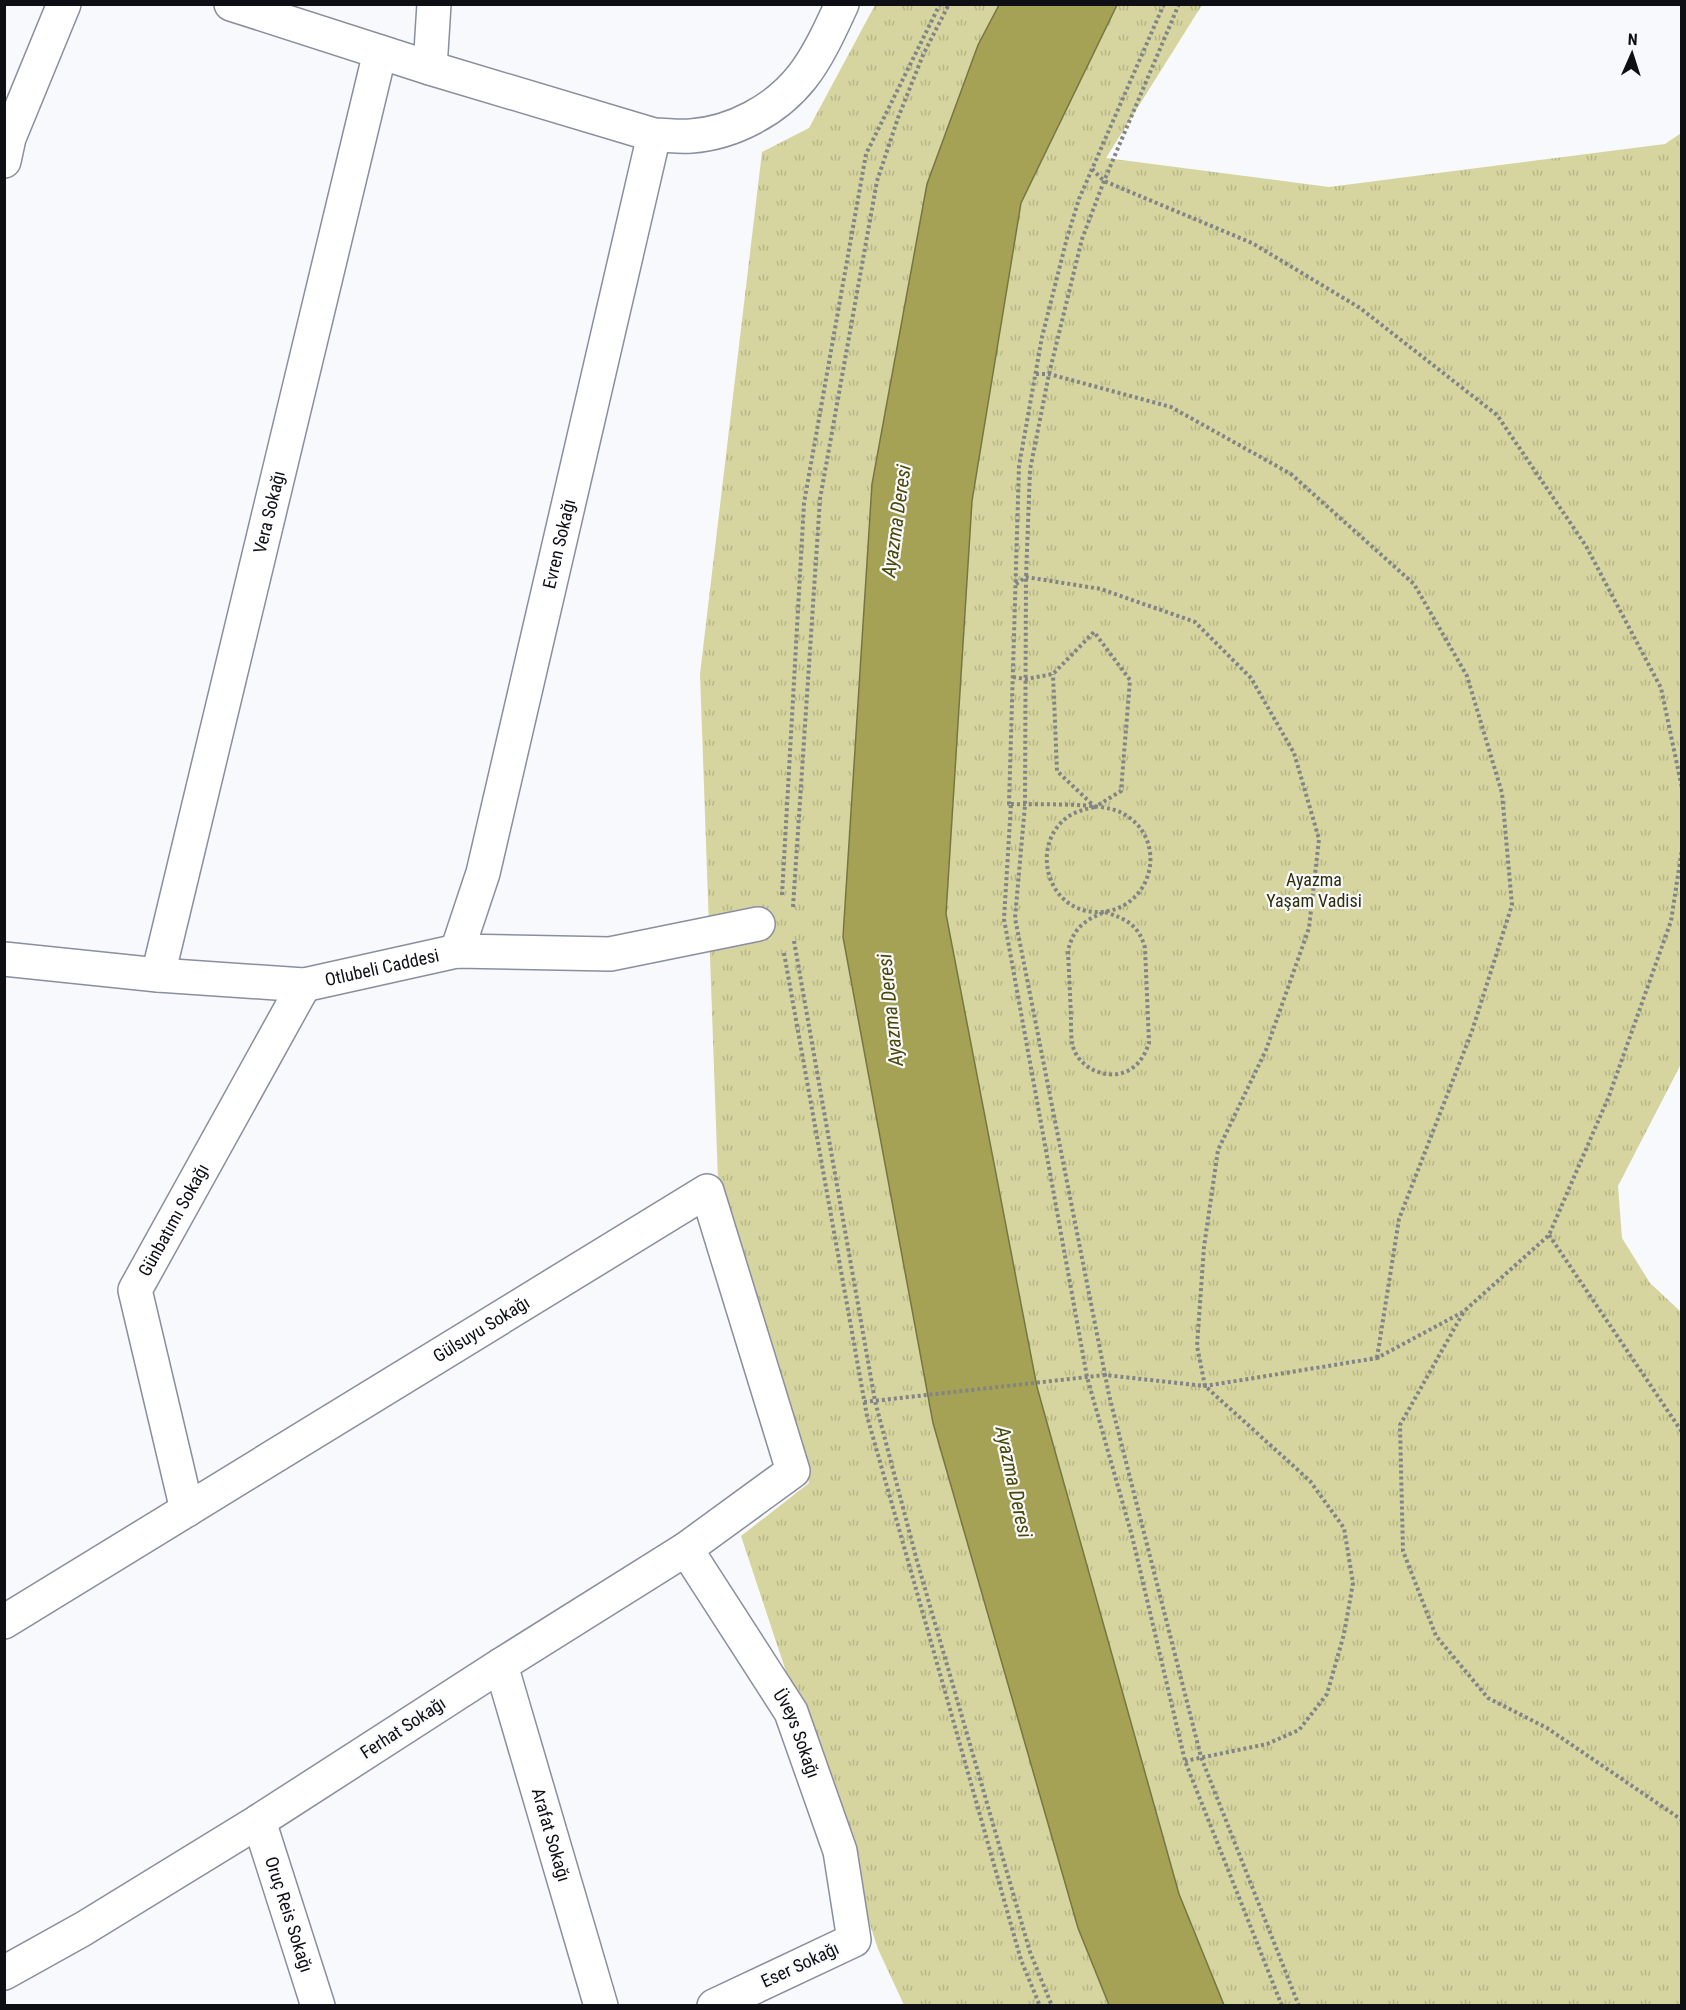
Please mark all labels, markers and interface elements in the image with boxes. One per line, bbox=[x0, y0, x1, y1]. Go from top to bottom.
north arrow bbox=[1602, 24, 1662, 84]
text: N bbox=[1627, 30, 1638, 49]
water label: Ayazma Deresi bbox=[876, 463, 916, 580]
street label: Vera Sokağı bbox=[249, 469, 289, 556]
street label: Evren Sokağı bbox=[538, 497, 579, 591]
park label: Ayazma Yaşam Vadisi bbox=[1266, 869, 1362, 911]
street label: Otlubeli Caddesi bbox=[323, 944, 441, 990]
water label: Ayazma Deresi bbox=[872, 952, 908, 1069]
street label: Günbatımı Sokağı bbox=[134, 1160, 213, 1280]
street label: Gülsuyu Sokağı bbox=[429, 1291, 533, 1366]
water label: Ayazma Deresi bbox=[990, 1423, 1038, 1540]
street label: Üveys Sokağı bbox=[769, 1685, 824, 1781]
street label: Ferhat Sokağı bbox=[356, 1692, 449, 1763]
street label: Arafat Sokağı bbox=[528, 1786, 575, 1884]
street label: Oruç Reis Sokağı bbox=[261, 1854, 318, 1975]
street label: Eser Sokağı bbox=[758, 1937, 842, 1992]

